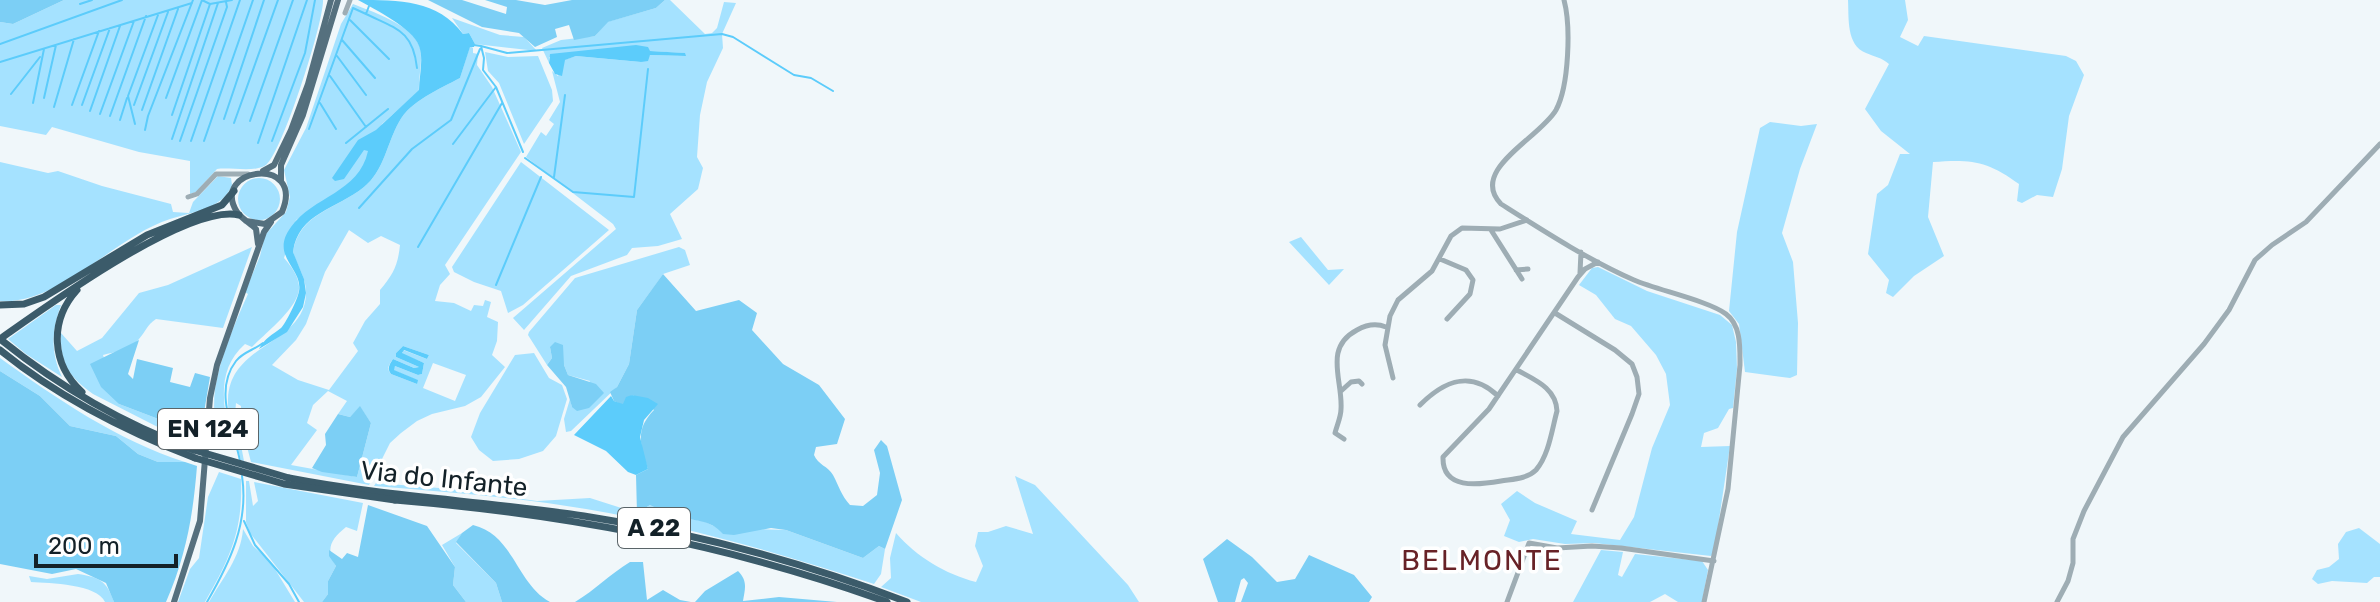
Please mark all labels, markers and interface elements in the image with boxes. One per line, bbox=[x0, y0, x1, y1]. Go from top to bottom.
road number: EN 124 bbox=[158, 409, 258, 449]
street label: Via do Infante bbox=[359, 455, 529, 503]
road number: A 22 bbox=[618, 508, 690, 548]
scale bar bbox=[36, 518, 176, 568]
text: 200 m bbox=[48, 532, 120, 560]
district label: BELMONTE bbox=[1401, 544, 1563, 577]

